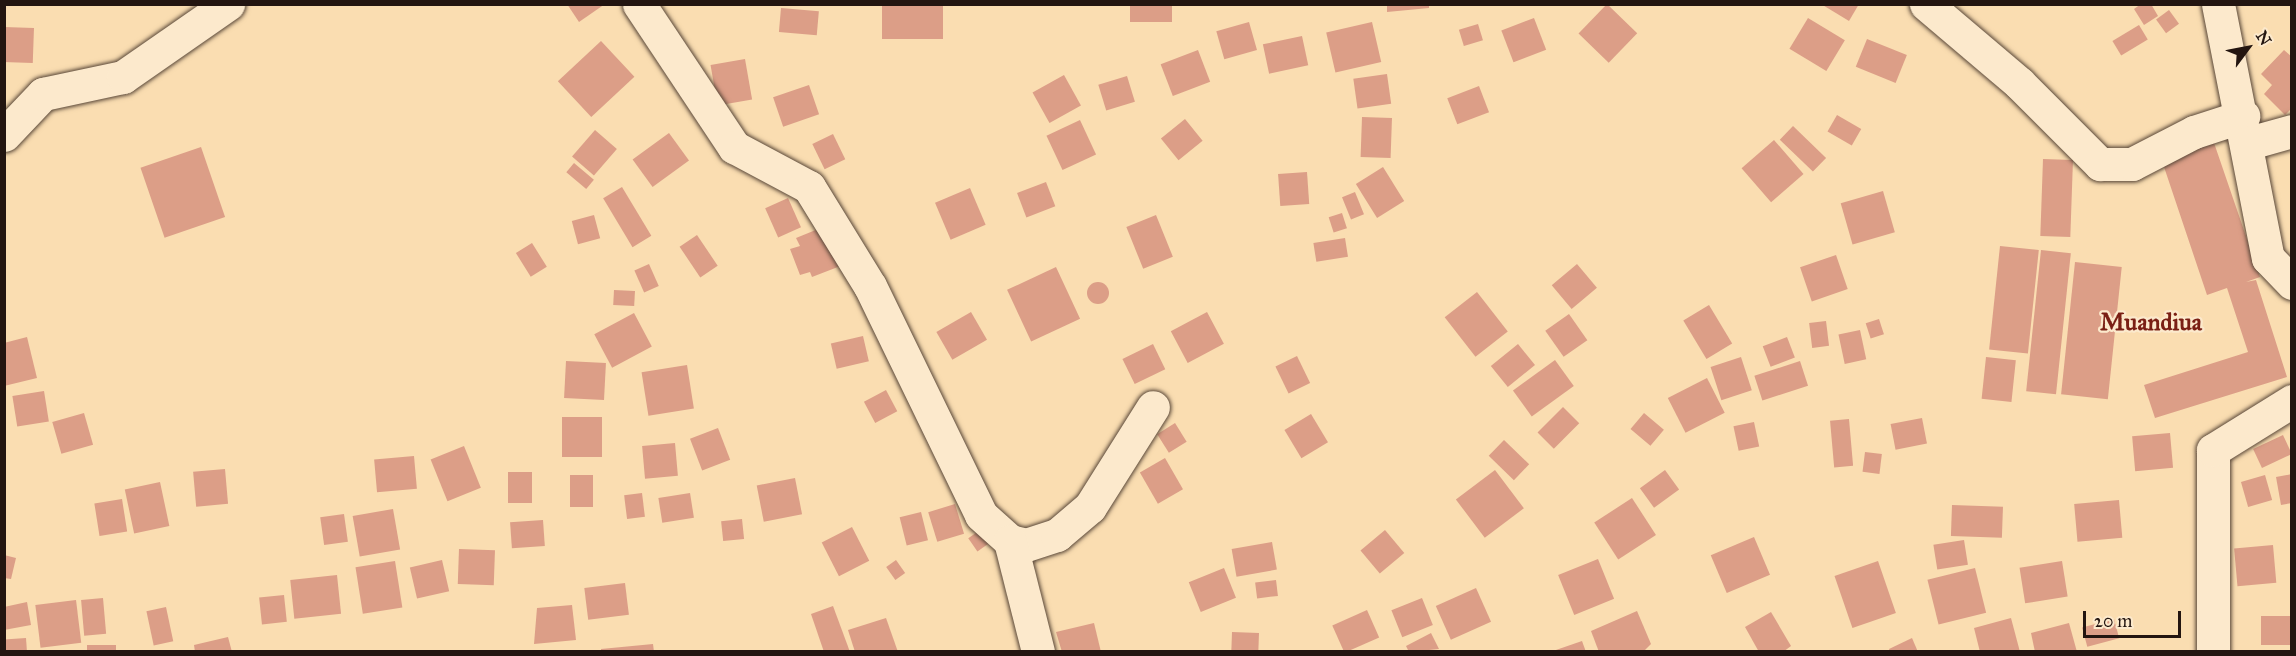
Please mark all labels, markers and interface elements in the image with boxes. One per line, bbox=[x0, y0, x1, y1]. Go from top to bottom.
north arrow bbox=[2218, 18, 2278, 78]
text: N bbox=[2252, 27, 2275, 49]
district label: Muandiua bbox=[2100, 309, 2202, 337]
scale bar bbox=[2086, 599, 2184, 637]
text: 20 m bbox=[2094, 610, 2132, 632]

